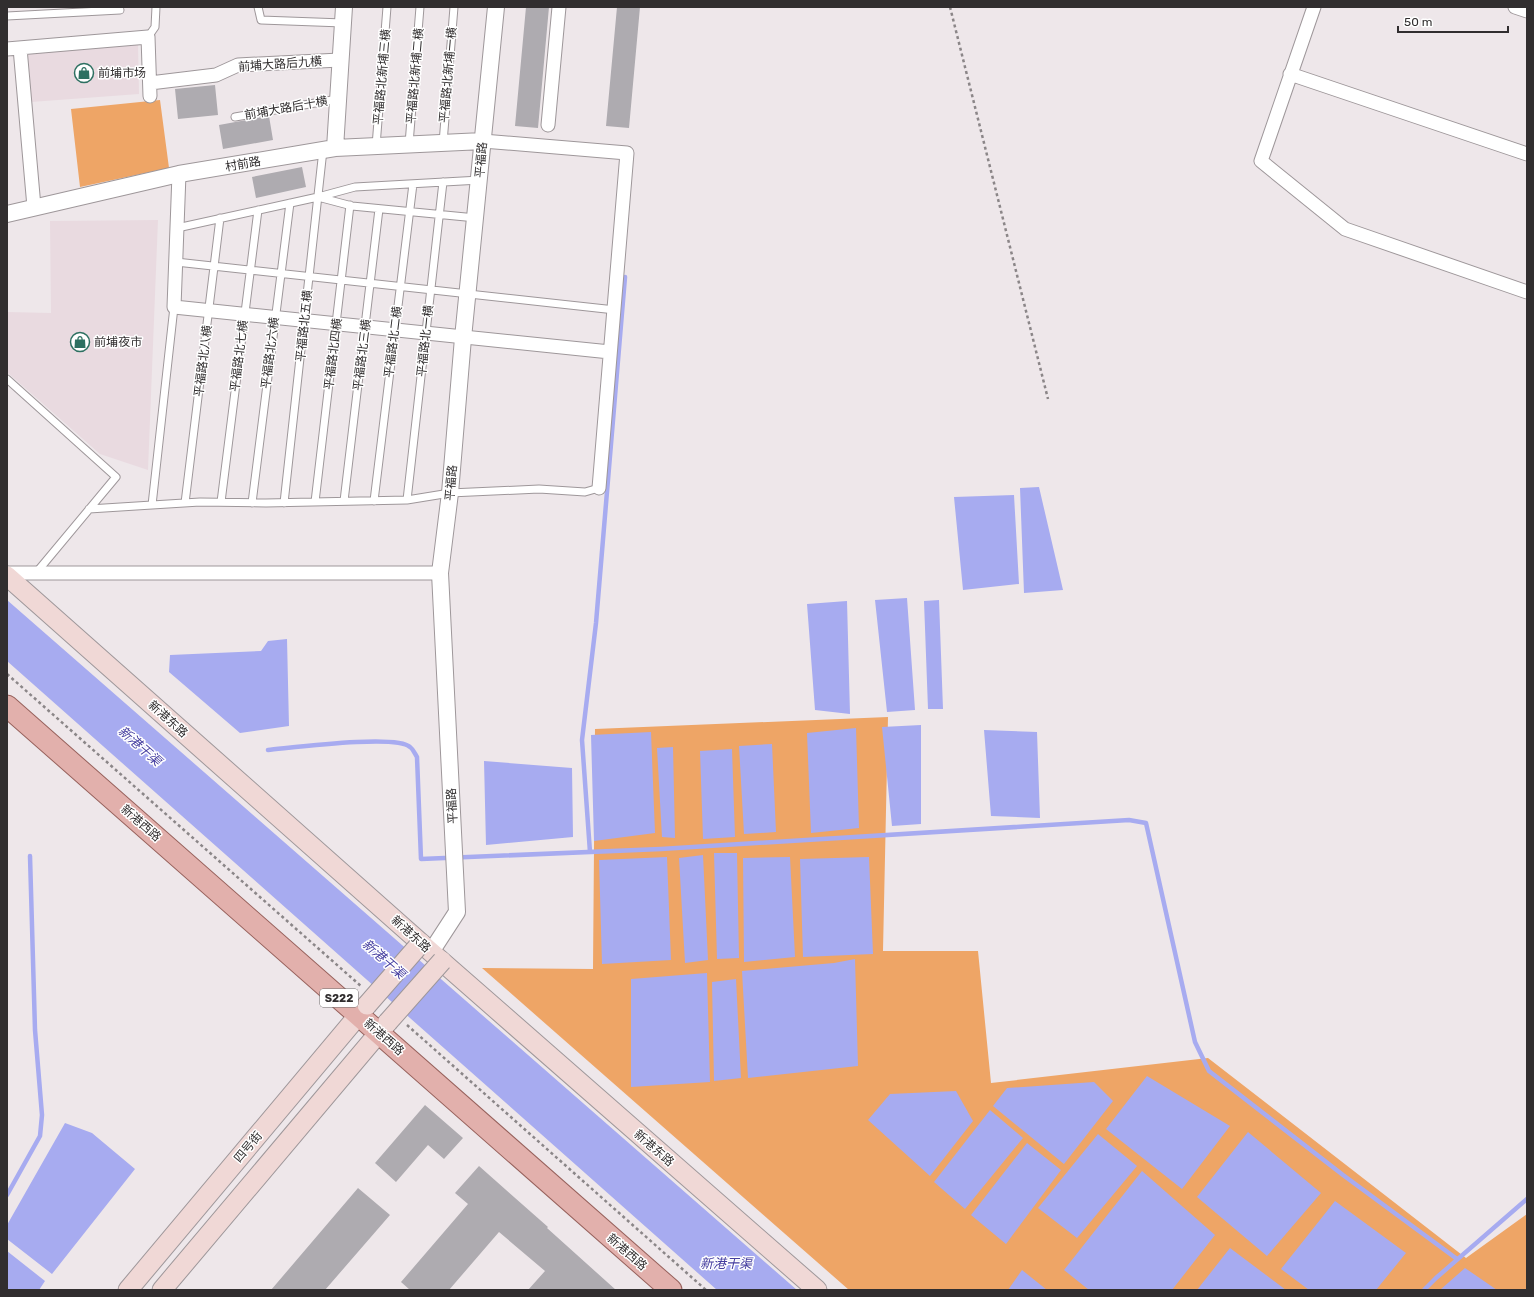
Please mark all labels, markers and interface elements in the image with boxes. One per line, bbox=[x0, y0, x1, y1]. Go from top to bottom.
scale bar bbox=[1398, 8, 1508, 34]
text: 50 m bbox=[1404, 15, 1432, 29]
street label: 平福路北新埔一横 bbox=[437, 27, 459, 123]
street label: 平福路北新埔二横 bbox=[404, 28, 426, 124]
street label: 平福路北新埔三横 bbox=[371, 29, 393, 125]
street label: 前埔大路后九横 bbox=[238, 54, 322, 74]
shop icon: 前埔市场 bbox=[73, 62, 95, 84]
place label: 前埔市场 bbox=[98, 66, 146, 80]
street label: 前埔大路后十横 bbox=[243, 94, 329, 122]
street label: 平福路 bbox=[472, 141, 490, 179]
street label: 村前路 bbox=[224, 154, 262, 174]
street label: 平福路北五横 bbox=[293, 289, 315, 363]
street label: 平福路北一横 bbox=[414, 304, 436, 378]
street label: 平福路北二横 bbox=[382, 305, 404, 379]
street label: 平福路北六横 bbox=[259, 316, 281, 390]
street label: 平福路北四横 bbox=[322, 317, 344, 391]
street label: 平福路北三横 bbox=[351, 318, 373, 392]
street label: 平福路北七横 bbox=[228, 319, 250, 393]
street label: 平福路北八横 bbox=[192, 324, 214, 398]
shop icon: 前埔夜市 bbox=[69, 331, 91, 353]
place label: 前埔夜市 bbox=[94, 335, 142, 349]
street label: 平福路 bbox=[442, 464, 460, 502]
street label: 新港东路 bbox=[145, 698, 191, 740]
water label: 新港干渠 bbox=[115, 723, 166, 770]
street label: 平福路 bbox=[444, 788, 460, 824]
street label: 新港西路 bbox=[118, 802, 164, 844]
street label: 新港东路 bbox=[388, 913, 434, 955]
water label: 新港干渠 bbox=[359, 936, 410, 983]
road number: S222 bbox=[320, 989, 358, 1007]
street label: 新港西路 bbox=[361, 1016, 407, 1058]
street label: 新港东路 bbox=[631, 1127, 677, 1169]
street label: 四号街 bbox=[231, 1129, 265, 1165]
street label: 新港西路 bbox=[604, 1231, 650, 1273]
water label: 新港干渠 bbox=[700, 1256, 754, 1271]

